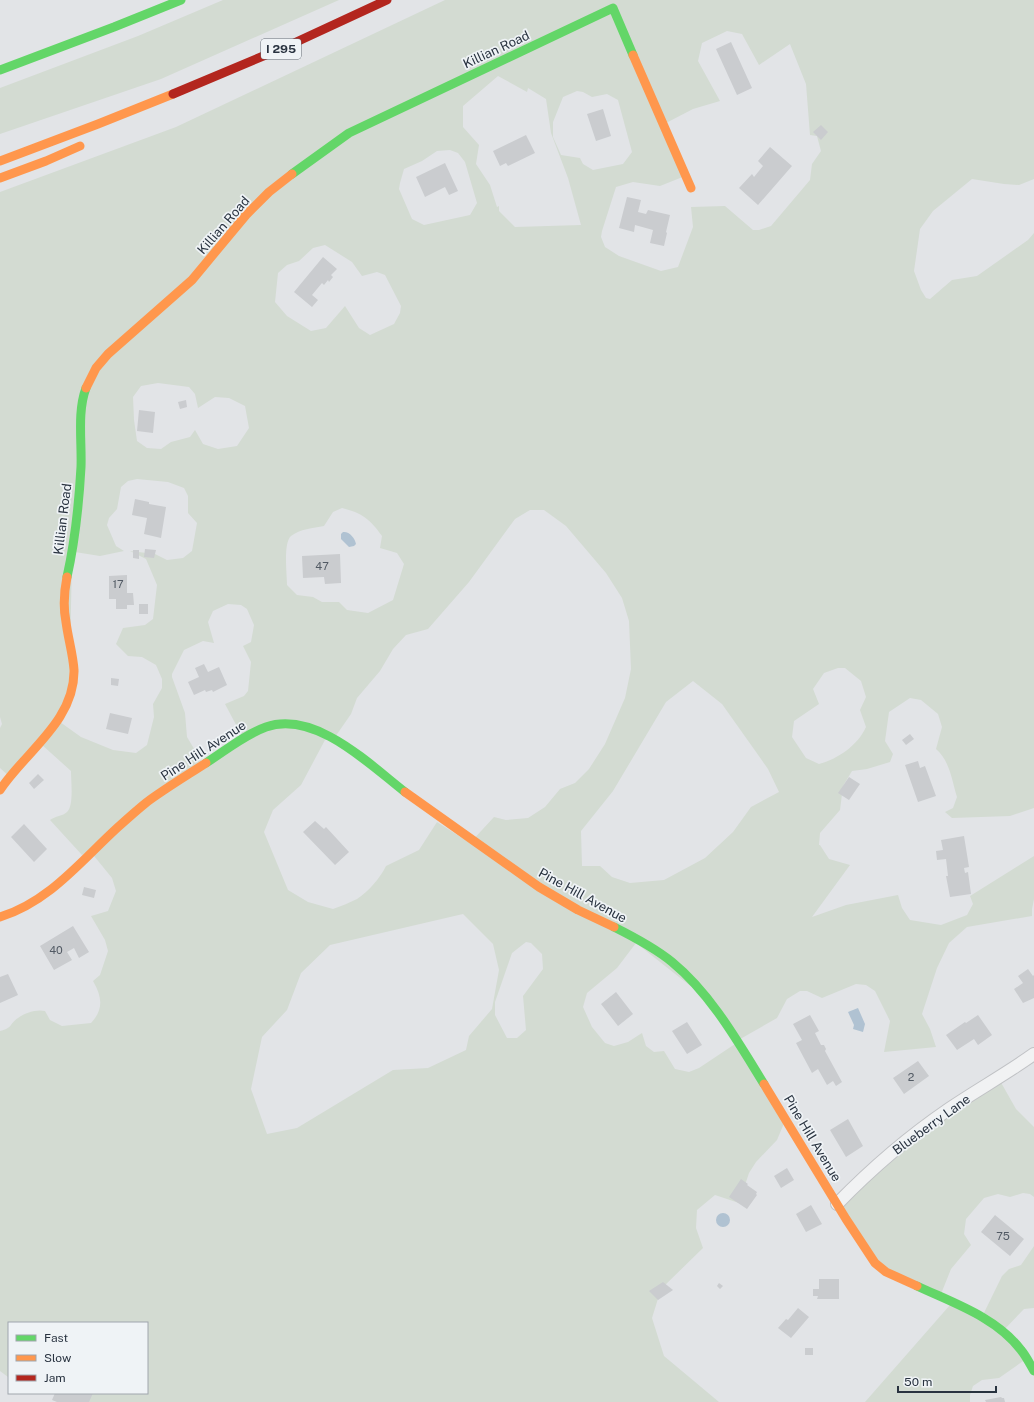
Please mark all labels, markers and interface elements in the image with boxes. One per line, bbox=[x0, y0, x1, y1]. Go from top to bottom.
street label: Killian Road bbox=[461, 28, 532, 71]
road number: I 295 bbox=[261, 39, 301, 59]
street label: Killian Road bbox=[194, 193, 253, 257]
street label: Killian Road bbox=[51, 483, 74, 556]
house number: 47 bbox=[315, 560, 329, 572]
house number: 17 bbox=[112, 578, 124, 590]
street label: Pine Hill Avenue bbox=[158, 717, 249, 783]
street label: Pine Hill Avenue bbox=[536, 865, 629, 926]
house number: 40 bbox=[49, 944, 63, 956]
house number: 2 bbox=[908, 1071, 915, 1083]
street label: Blueberry Lane bbox=[890, 1091, 973, 1158]
street label: Pine Hill Avenue bbox=[781, 1092, 844, 1184]
house number: 75 bbox=[996, 1230, 1010, 1242]
legend bbox=[8, 1322, 148, 1394]
text: Fast bbox=[44, 1331, 69, 1345]
text: Slow bbox=[44, 1351, 72, 1365]
scale bar bbox=[898, 1368, 996, 1394]
text: Jam bbox=[44, 1371, 66, 1385]
text: 50 m bbox=[904, 1375, 932, 1389]

